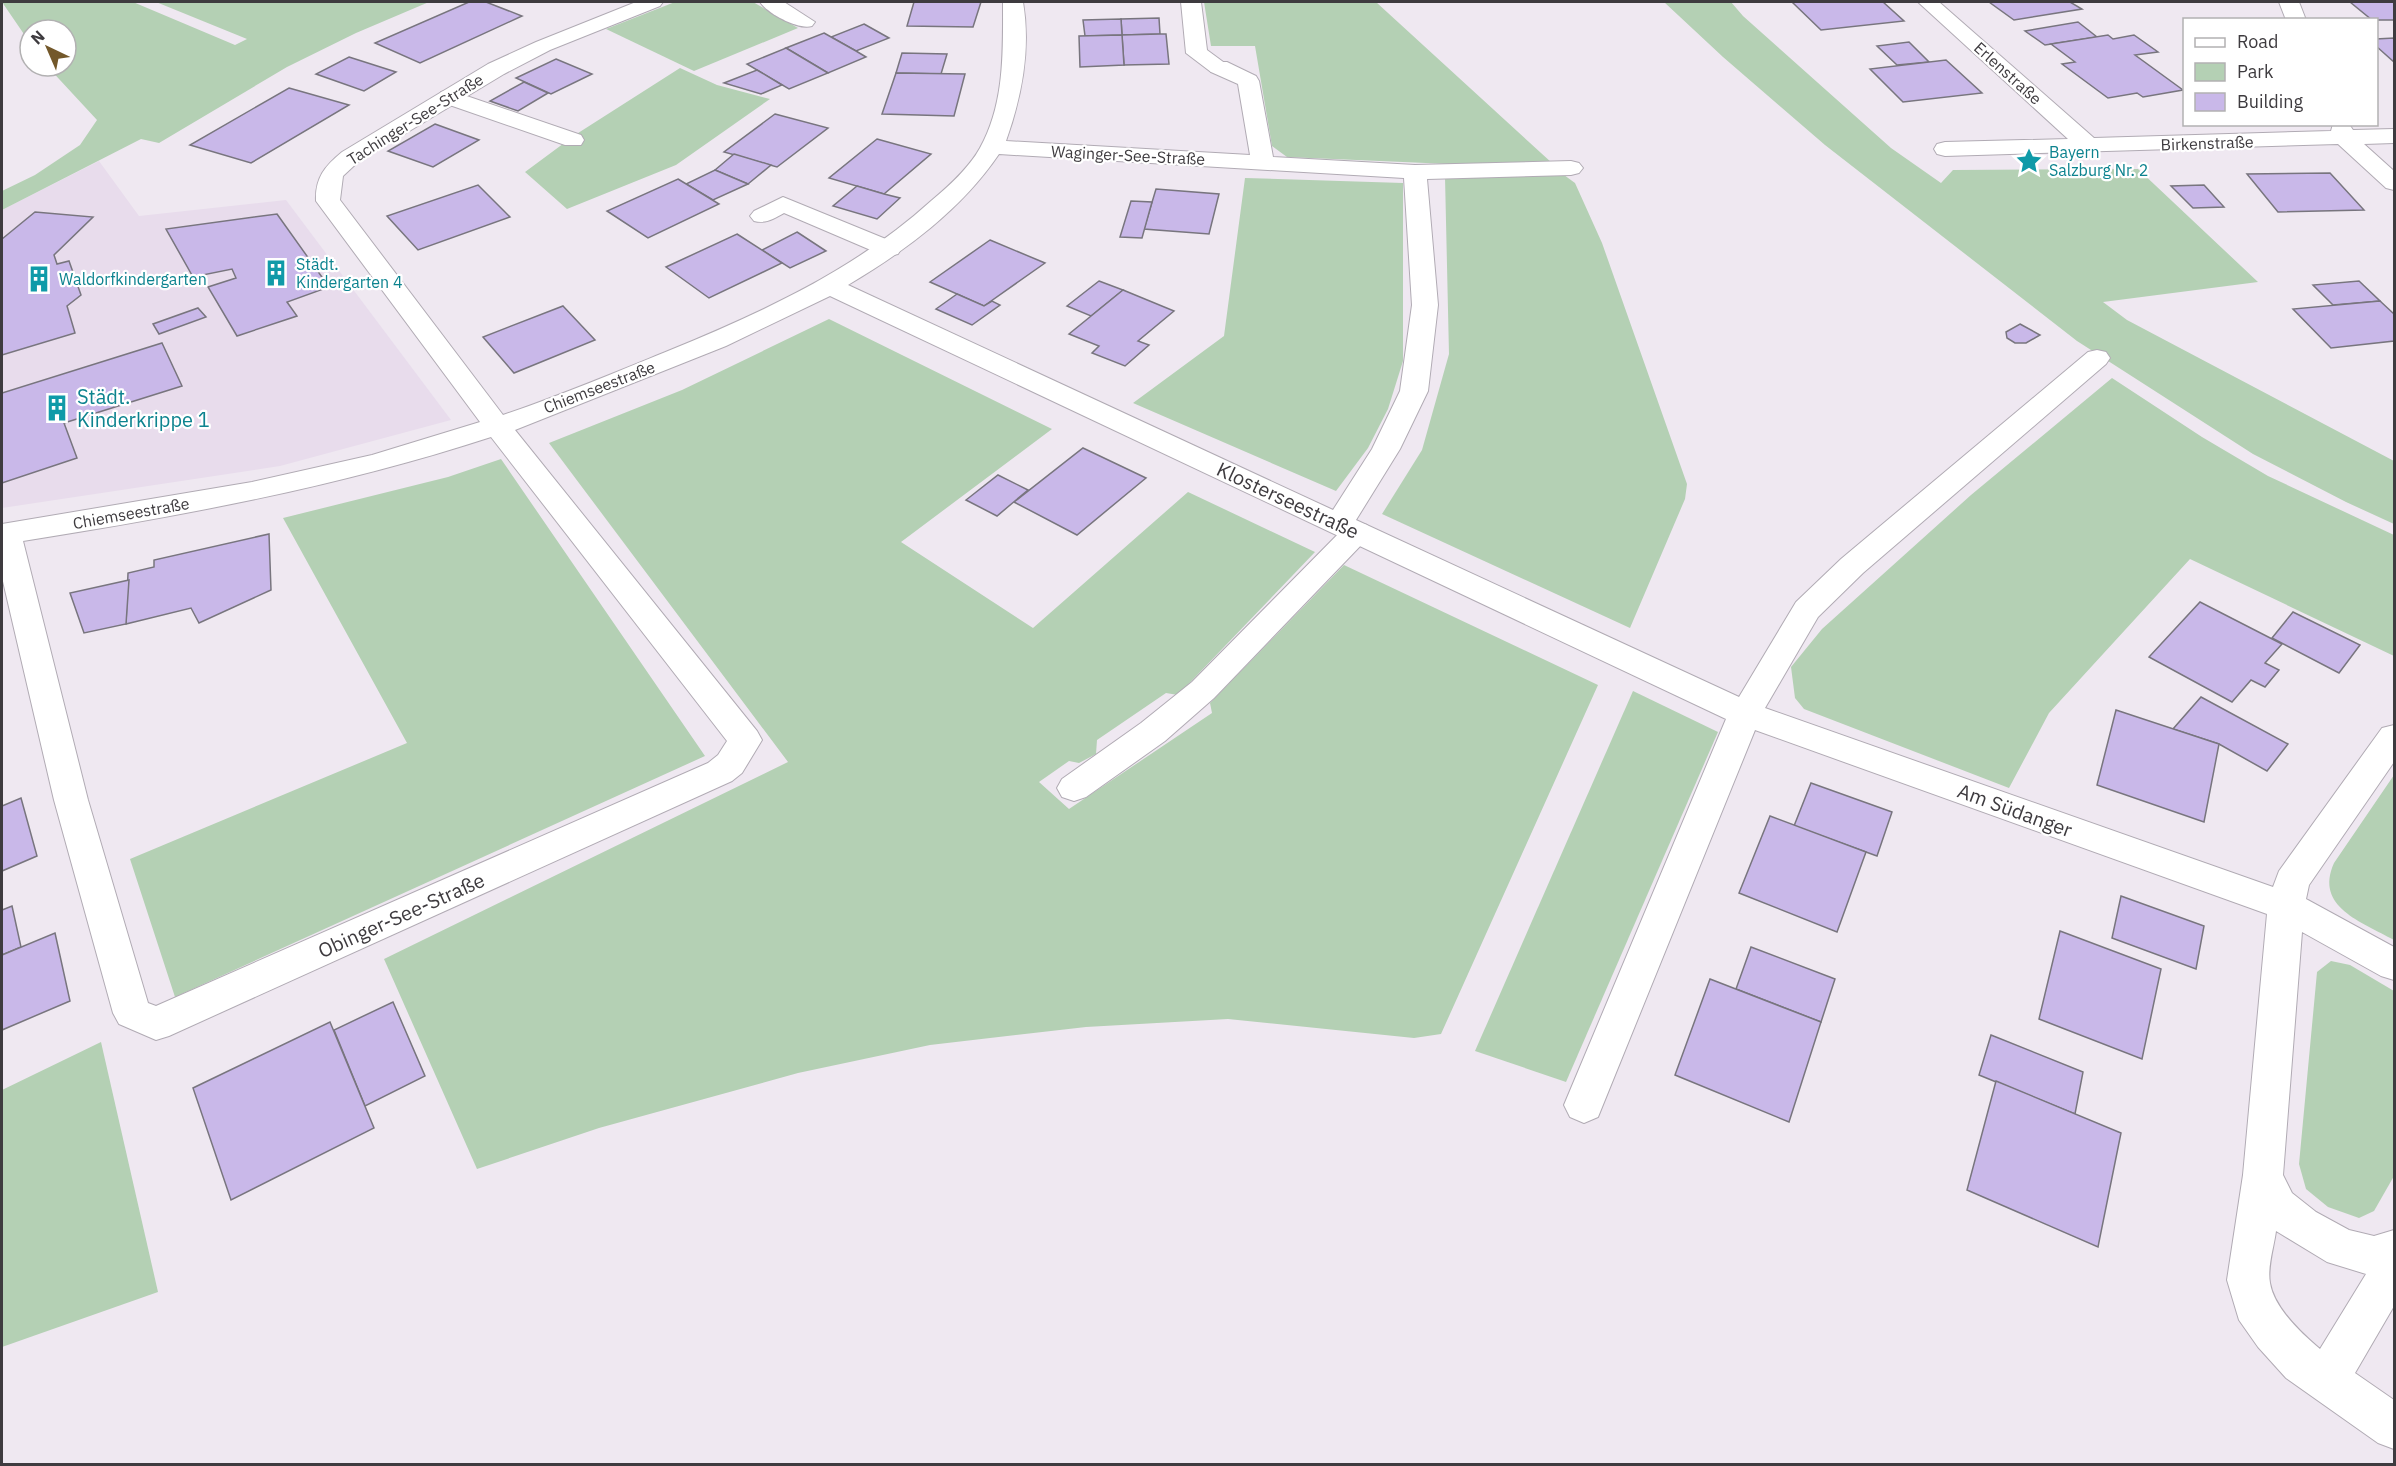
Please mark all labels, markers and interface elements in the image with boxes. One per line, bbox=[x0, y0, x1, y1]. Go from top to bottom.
north arrow bbox=[18, 18, 78, 78]
legend bbox=[2183, 18, 2378, 126]
text: N bbox=[26, 26, 49, 48]
text: Road bbox=[2237, 30, 2278, 53]
street label: Erlenstraße bbox=[1970, 37, 2046, 109]
text: Park bbox=[2237, 60, 2274, 83]
street label: Tachinger-See-Straße bbox=[343, 69, 487, 169]
text: Building bbox=[2237, 90, 2304, 113]
street label: Birkenstraße bbox=[2160, 131, 2254, 155]
street label: Waginger-See-Straße bbox=[1050, 141, 1206, 169]
place label: Bayern Salzburg Nr. 2 bbox=[2049, 142, 2148, 180]
place icon: Bayern Salzburg Nr. 2 bbox=[2014, 146, 2044, 176]
place label: Städt. Kindergarten 4 bbox=[296, 254, 402, 292]
building icon: Städt. Kindergarten 4 bbox=[261, 258, 291, 288]
building icon: Waldorfkindergarten bbox=[24, 264, 54, 294]
place label: Waldorfkindergarten bbox=[59, 269, 207, 289]
street label: Chiemseestraße bbox=[540, 356, 658, 417]
place label: Städt. Kinderkrippe 1 bbox=[77, 383, 210, 433]
building icon: Städt. Kinderkrippe 1 bbox=[42, 393, 72, 423]
street label: Klosterseestraße bbox=[1212, 455, 1364, 545]
street label: Chiemseestraße bbox=[71, 493, 191, 533]
street label: Am Südanger bbox=[1954, 777, 2076, 843]
street label: Obinger-See-Straße bbox=[313, 866, 489, 964]

